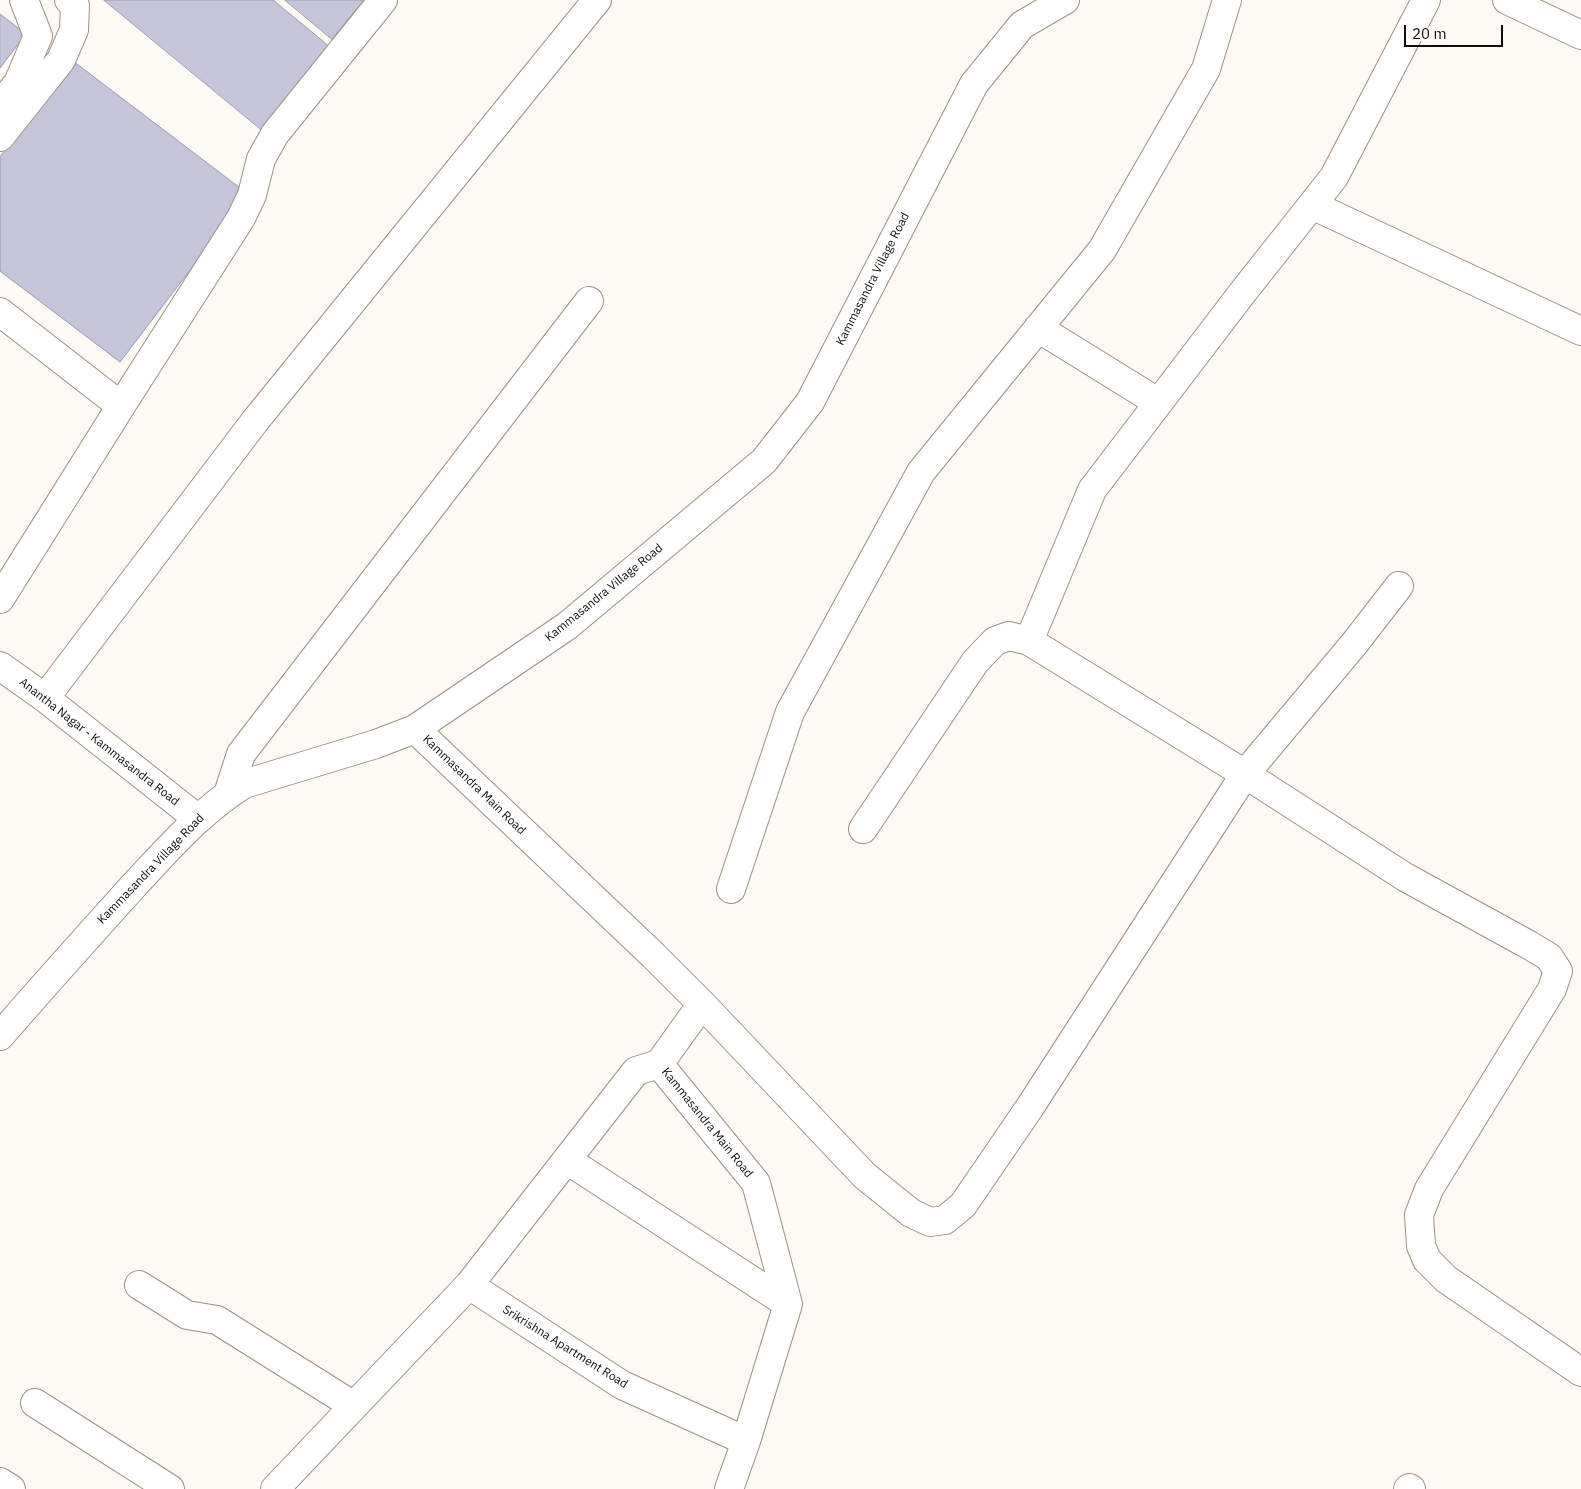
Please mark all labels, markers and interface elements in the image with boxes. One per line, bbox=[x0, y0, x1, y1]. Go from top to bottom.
scale bar bbox=[1406, 15, 1505, 47]
text: 20 m bbox=[1412, 24, 1447, 43]
street label: Kammasandra Village Road bbox=[833, 210, 913, 348]
street label: Kammasandra Village Road bbox=[542, 541, 666, 645]
street label: Anantha Nagar - Kammasandra Road bbox=[16, 675, 182, 809]
street label: Kammasandra Main Road bbox=[420, 732, 528, 838]
street label: Kammasandra Village Road bbox=[95, 811, 207, 927]
street label: Kammasandra Main Road bbox=[658, 1065, 756, 1181]
street label: Srikrishna Apartment Road bbox=[500, 1302, 630, 1392]

